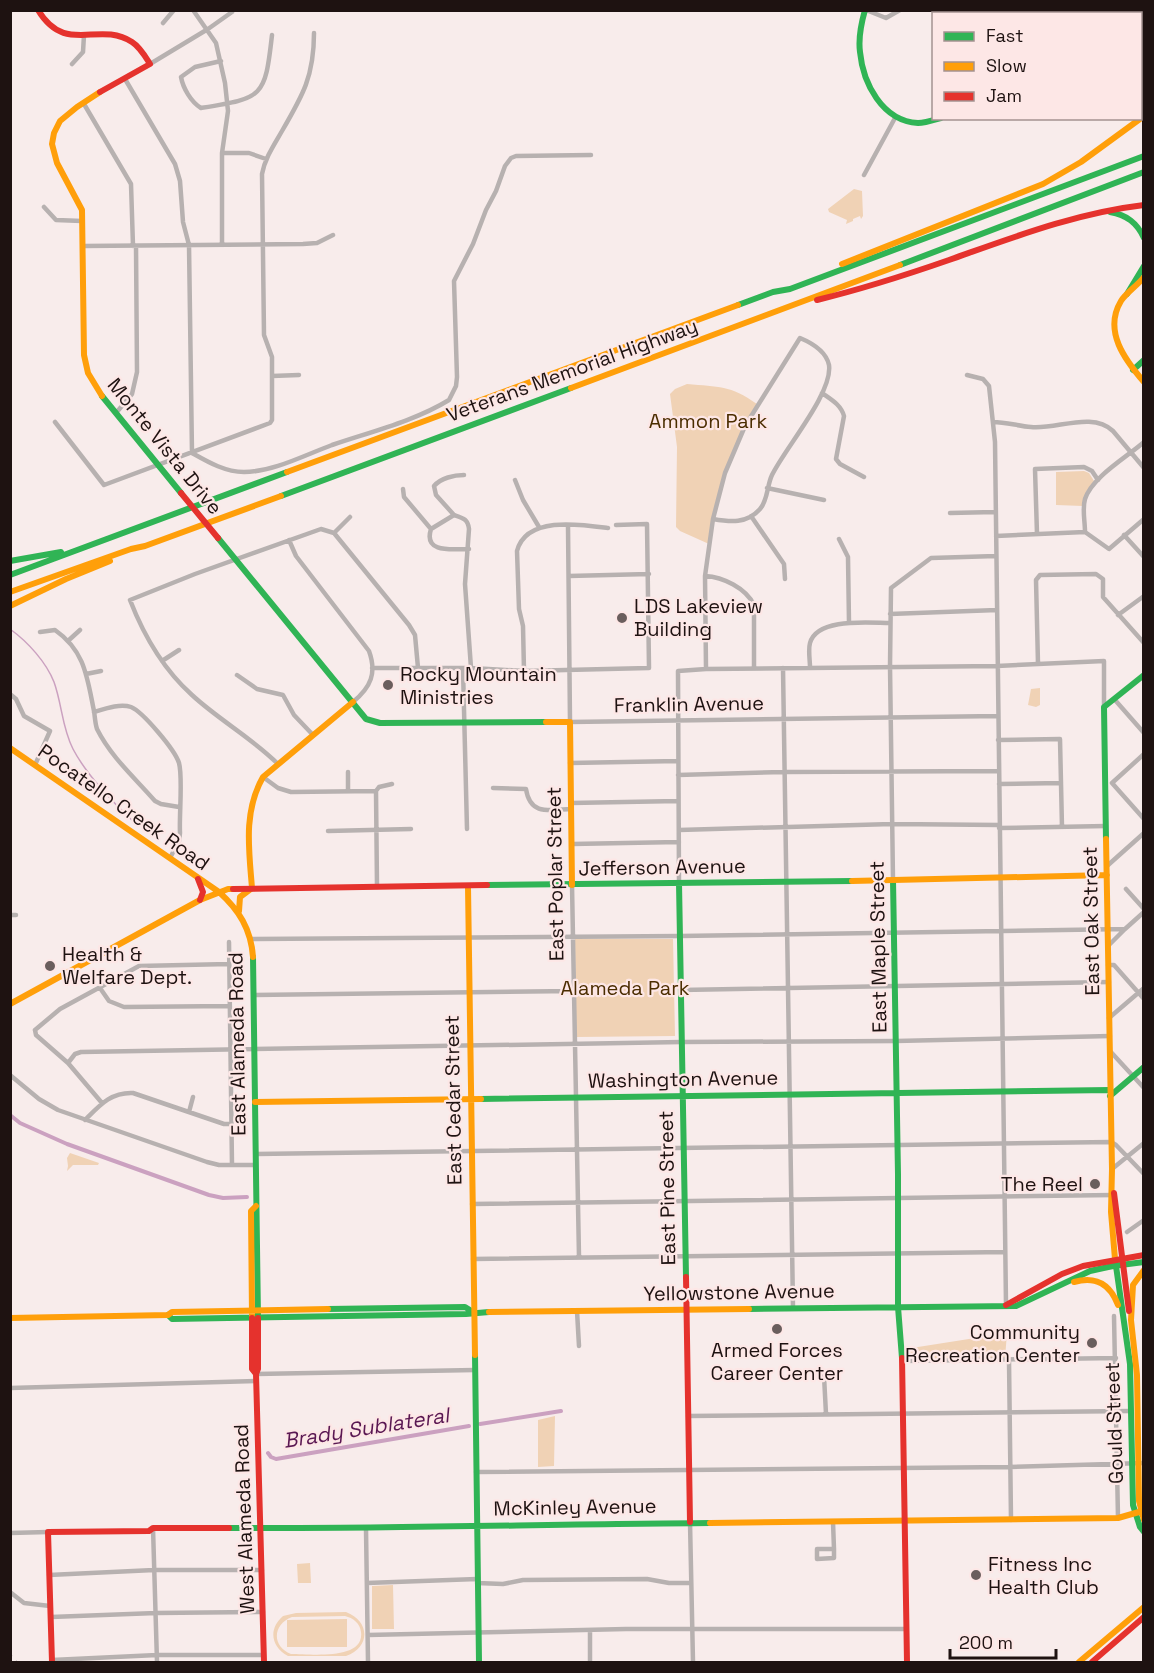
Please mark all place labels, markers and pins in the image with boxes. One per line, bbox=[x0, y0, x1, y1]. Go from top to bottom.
place label: LDS Lakeview Building bbox=[634, 593, 763, 642]
marker: LDS Lakeview Building bbox=[615, 611, 629, 625]
place label: Rocky Mountain Ministries bbox=[400, 661, 557, 710]
marker: Rocky Mountain Ministries bbox=[381, 678, 395, 692]
place label: Health & Welfare Dept. bbox=[62, 941, 192, 990]
marker: Health & Welfare Dept. bbox=[43, 959, 57, 973]
place label: The Reel bbox=[1001, 1171, 1083, 1197]
marker: The Reel bbox=[1088, 1177, 1102, 1191]
place label: Community Recreation Center bbox=[905, 1319, 1080, 1368]
marker: Armed Forces Career Center bbox=[770, 1322, 784, 1336]
marker: Community Recreation Center bbox=[1085, 1336, 1099, 1350]
place label: Armed Forces Career Center bbox=[711, 1337, 843, 1386]
place label: Fitness Inc Health Club bbox=[988, 1551, 1099, 1600]
marker: Fitness Inc Health Club bbox=[969, 1568, 983, 1582]

